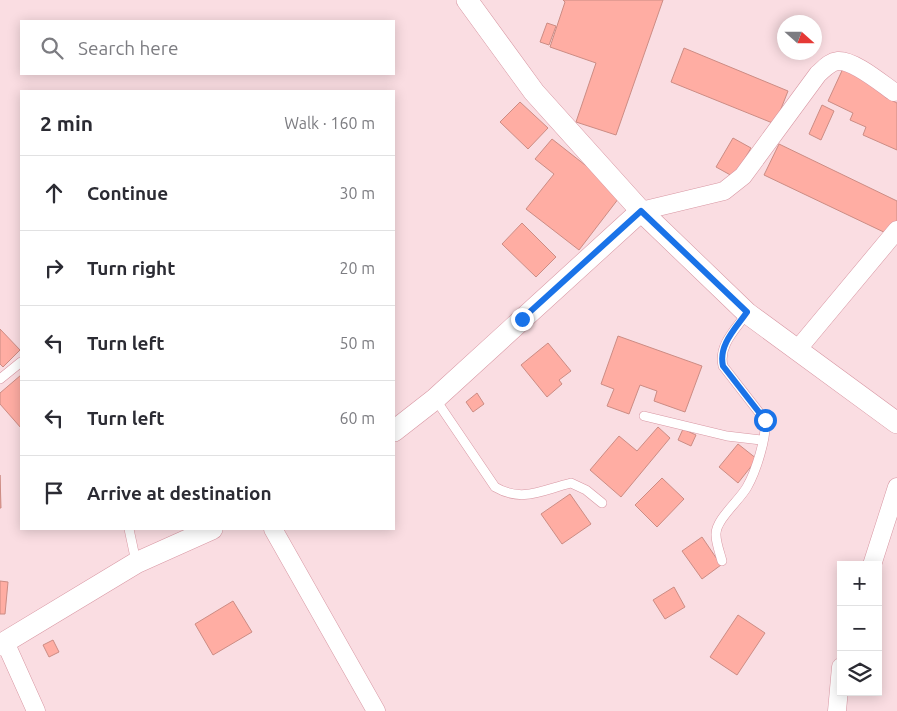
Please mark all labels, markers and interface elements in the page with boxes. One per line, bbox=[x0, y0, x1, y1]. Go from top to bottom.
north arrow bbox=[777, 15, 822, 60]
search box bbox=[20, 20, 395, 75]
icon: search bbox=[38, 34, 66, 62]
text: Search here bbox=[78, 37, 178, 59]
text: 2 min bbox=[40, 111, 93, 135]
text: Walk · 160 m bbox=[284, 114, 375, 132]
icon: ahead bbox=[40, 179, 68, 207]
text: Continue bbox=[87, 182, 168, 204]
text: 30 m bbox=[339, 184, 375, 202]
icon: right bbox=[40, 254, 68, 282]
text: Turn right bbox=[87, 257, 175, 279]
text: 20 m bbox=[339, 259, 375, 277]
route end bbox=[511, 308, 534, 331]
icon: left bbox=[40, 329, 68, 357]
text: Turn left bbox=[87, 332, 165, 354]
text: 50 m bbox=[339, 334, 375, 352]
icon: left bbox=[40, 404, 68, 432]
text: Turn left bbox=[87, 407, 165, 429]
text: 60 m bbox=[339, 409, 375, 427]
route start bbox=[754, 409, 777, 432]
icon: arrive bbox=[40, 479, 68, 507]
text: Arrive at destination bbox=[87, 482, 272, 504]
map controls bbox=[837, 561, 882, 696]
button: + bbox=[837, 561, 882, 606]
button: − bbox=[837, 606, 882, 651]
button: layers bbox=[837, 651, 882, 696]

